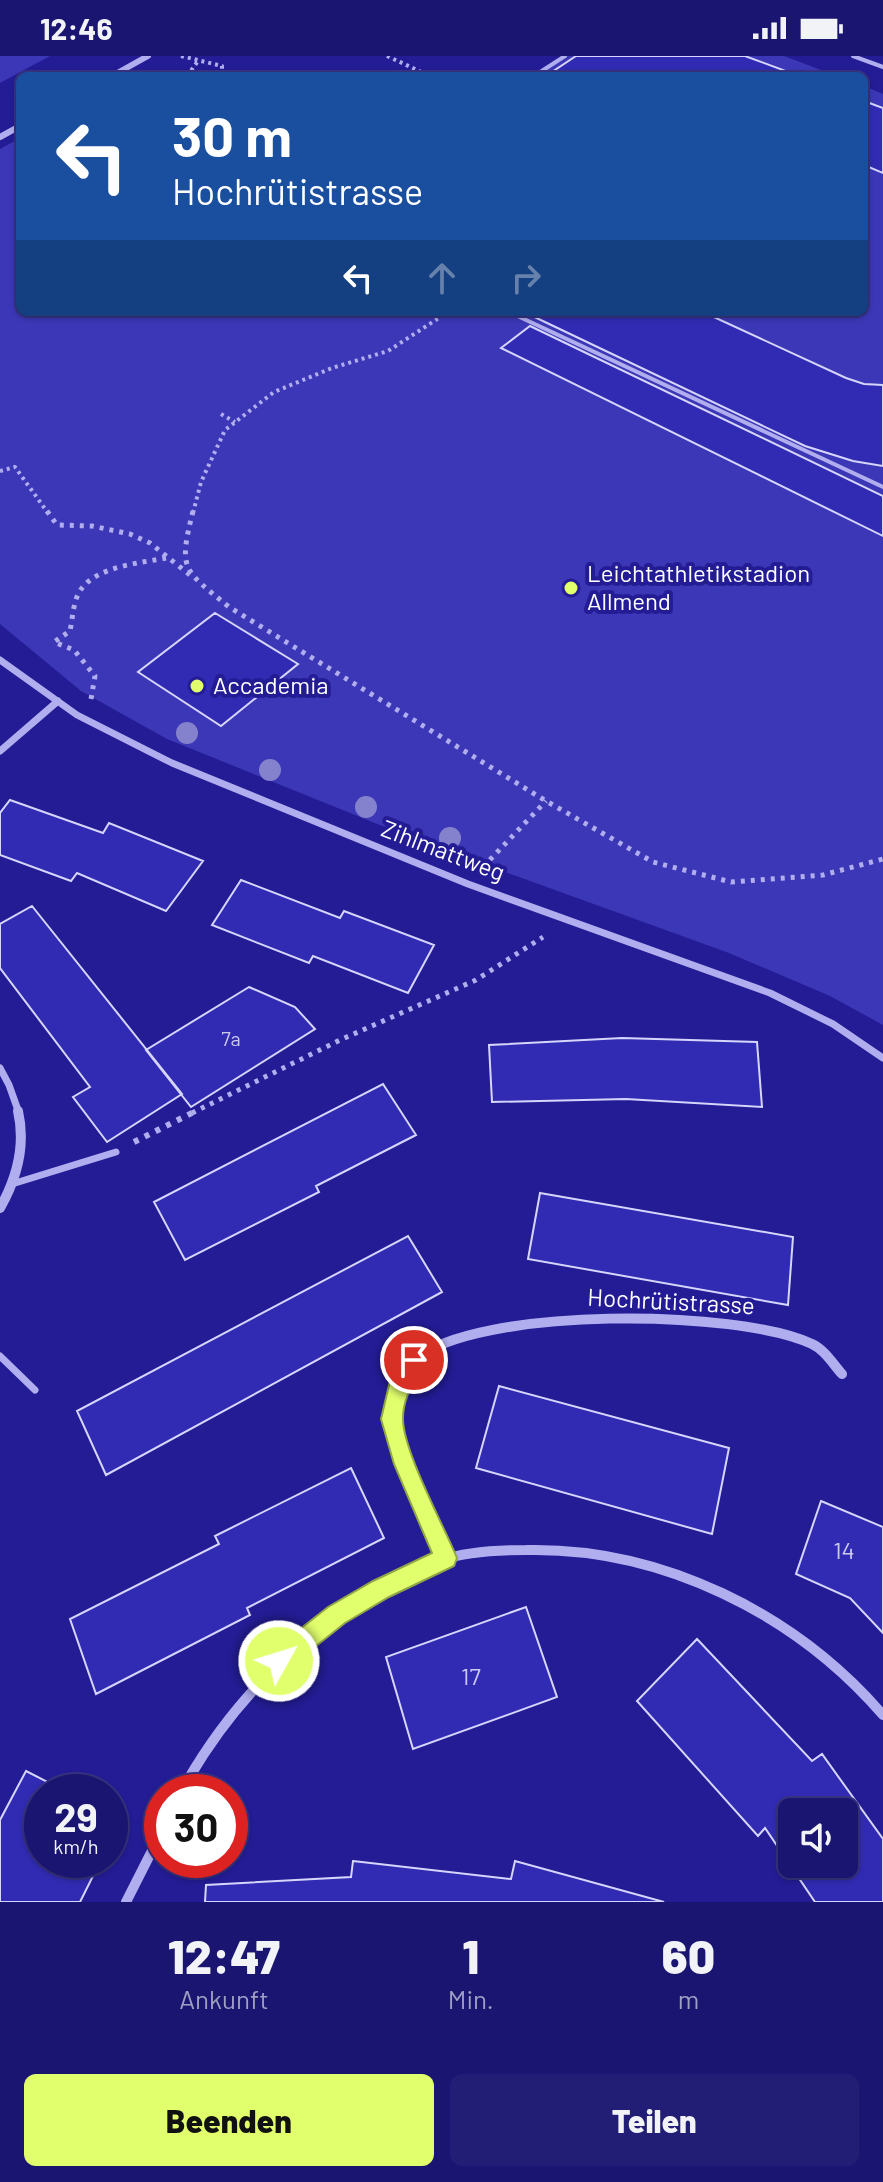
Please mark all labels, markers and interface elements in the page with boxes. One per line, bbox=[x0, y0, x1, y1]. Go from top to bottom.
text: 12:46 bbox=[40, 10, 113, 46]
text: 30 m bbox=[172, 101, 292, 168]
icon: left bbox=[40, 104, 144, 208]
text: Hochrütistrasse bbox=[172, 169, 423, 212]
icon: left bbox=[336, 256, 380, 300]
icon: ahead bbox=[420, 256, 464, 300]
icon: right bbox=[504, 256, 548, 300]
place label: Leichtathletikstadion Allmend bbox=[587, 558, 810, 615]
marker: Leichtathletikstadion Allmend bbox=[562, 579, 580, 597]
place label: Accademia bbox=[213, 670, 329, 699]
marker: Accademia bbox=[188, 677, 206, 695]
street label: Zihlmattweg bbox=[378, 813, 509, 886]
house number: 7a bbox=[221, 1026, 241, 1050]
street label: Hochrütistrasse bbox=[587, 1282, 755, 1319]
pin bbox=[380, 1326, 448, 1394]
icon: arrive bbox=[392, 1338, 436, 1382]
house number: 14 bbox=[833, 1535, 855, 1564]
position arrow bbox=[237, 1619, 321, 1703]
house number: 17 bbox=[461, 1661, 481, 1690]
speed limit sign: 30 bbox=[144, 1774, 248, 1878]
text: 29 bbox=[54, 1792, 98, 1840]
map controls bbox=[778, 1798, 858, 1878]
button: sound bbox=[778, 1798, 858, 1878]
text: km/h bbox=[53, 1834, 99, 1858]
text: 12:47 bbox=[168, 1926, 280, 1984]
text: 1 bbox=[462, 1926, 479, 1984]
text: 60 bbox=[662, 1926, 715, 1984]
text: Ankunft bbox=[179, 1983, 269, 2014]
text: Min. bbox=[448, 1983, 494, 2014]
text: m bbox=[678, 1983, 699, 2014]
button: Beenden bbox=[24, 2074, 434, 2166]
button: Teilen bbox=[450, 2074, 859, 2166]

